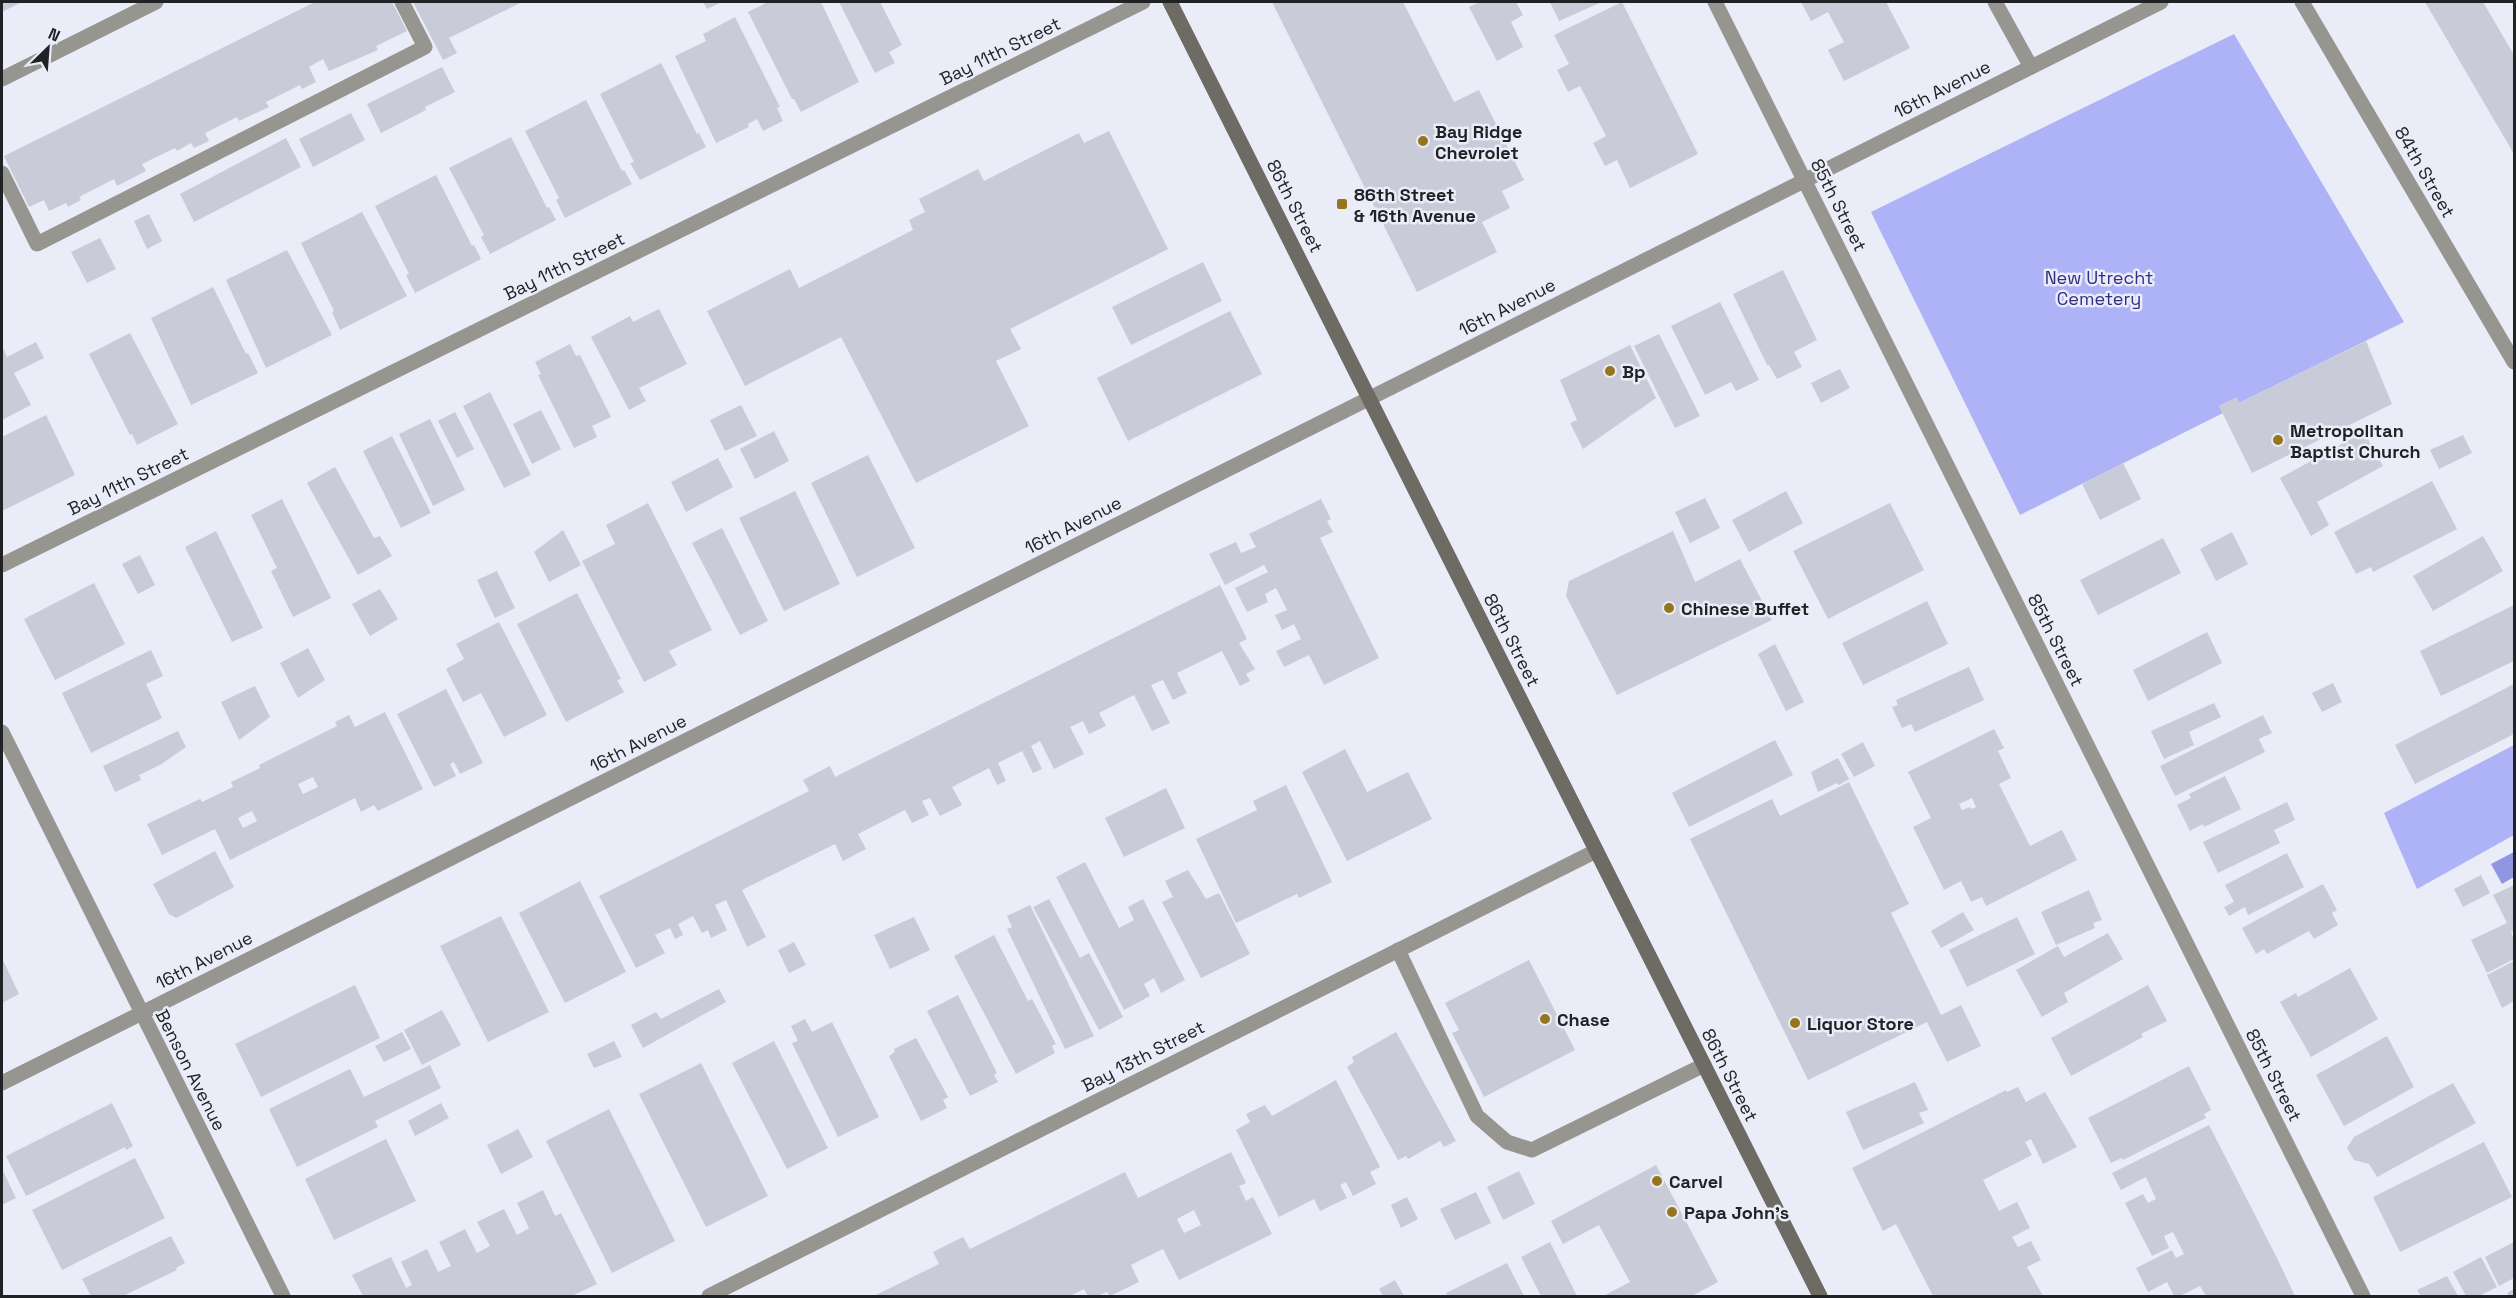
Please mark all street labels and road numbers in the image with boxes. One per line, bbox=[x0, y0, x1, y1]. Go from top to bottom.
street label: Bay 11th Street bbox=[936, 12, 1064, 90]
street label: 16th Avenue bbox=[1890, 55, 1994, 123]
street label: 84th Street bbox=[2390, 122, 2460, 222]
street label: 85th Street bbox=[1806, 155, 1872, 255]
street label: 86th Street bbox=[1262, 156, 1328, 256]
street label: Bay 11th Street bbox=[500, 227, 628, 305]
street label: 16th Avenue bbox=[1455, 273, 1559, 341]
street label: Bay 11th Street bbox=[64, 442, 192, 520]
street label: 16th Avenue bbox=[1021, 491, 1125, 559]
street label: 86th Street bbox=[1479, 590, 1545, 690]
street label: 85th Street bbox=[2023, 590, 2089, 690]
street label: 16th Avenue bbox=[586, 709, 690, 777]
street label: 16th Avenue bbox=[152, 926, 256, 994]
street label: Benson Avenue bbox=[151, 1005, 231, 1135]
street label: Bay 13th Street bbox=[1078, 1015, 1208, 1097]
street label: 86th Street bbox=[1697, 1025, 1763, 1125]
street label: 85th Street bbox=[2241, 1025, 2307, 1125]

